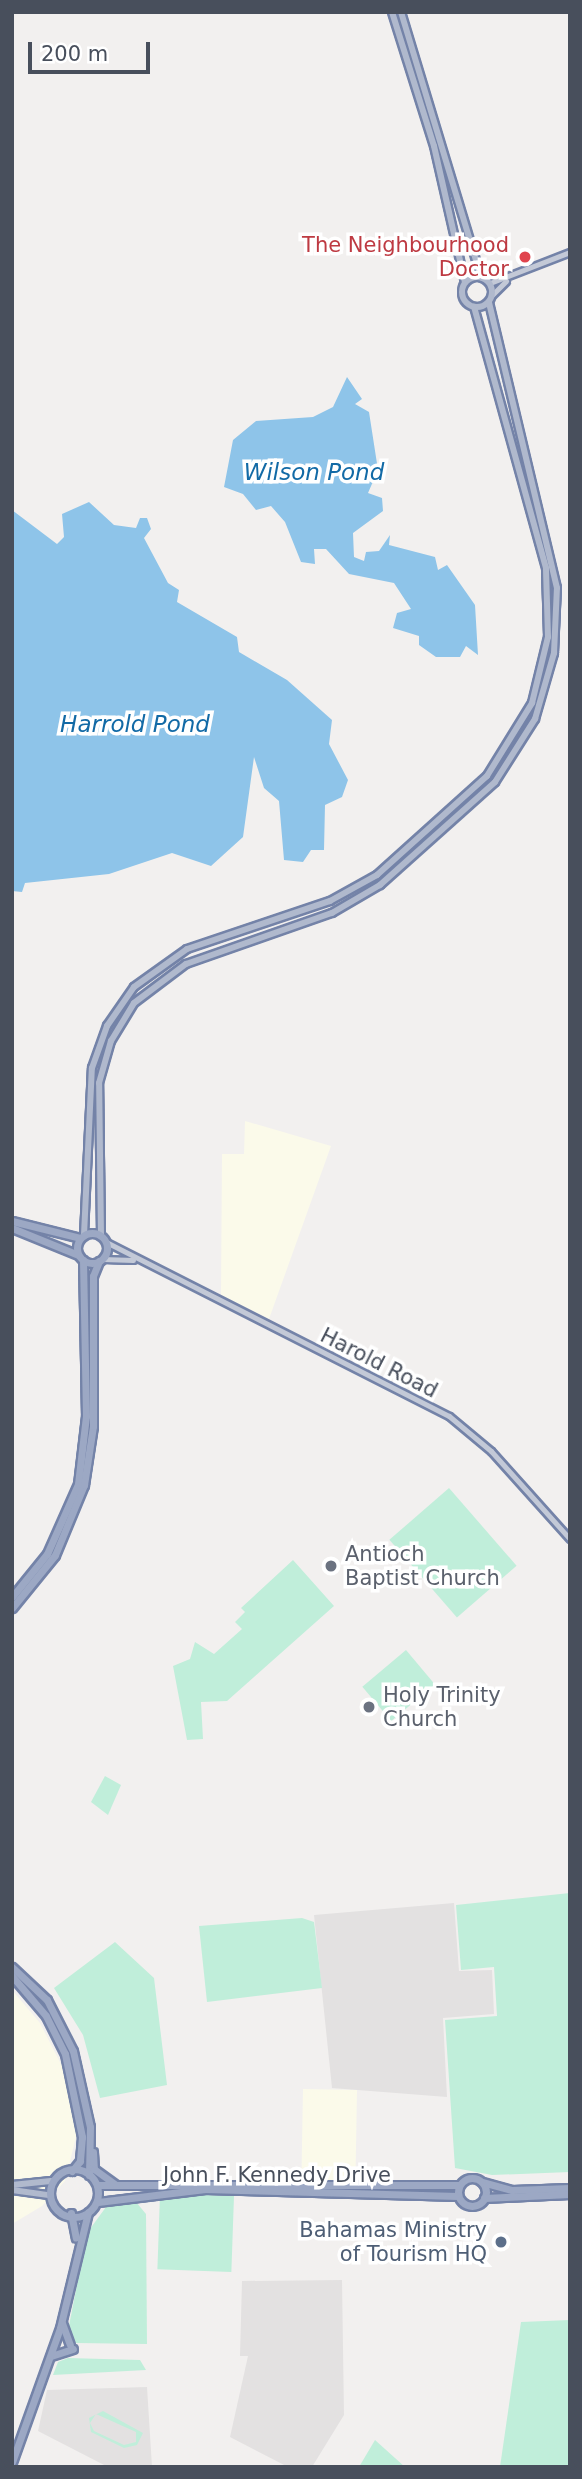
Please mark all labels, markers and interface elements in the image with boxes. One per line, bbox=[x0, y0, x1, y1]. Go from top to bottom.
scale bar bbox=[32, 28, 154, 72]
text: 200 m bbox=[41, 42, 108, 66]
place label: The Neighbourhood Doctor bbox=[302, 232, 509, 282]
marker: The Neighbourhood Doctor bbox=[515, 247, 535, 267]
water label: Wilson Pond bbox=[244, 458, 384, 486]
water label: Harrold Pond bbox=[60, 710, 210, 738]
street label: Harold Road bbox=[316, 1323, 442, 1403]
place label: Antioch Baptist Church bbox=[345, 1541, 500, 1591]
marker: Antioch Baptist Church bbox=[323, 1558, 339, 1574]
place label: Holy Trinity Church bbox=[383, 1682, 501, 1732]
marker: Holy Trinity Church bbox=[361, 1699, 377, 1715]
street label: John F. Kennedy Drive bbox=[163, 2162, 391, 2188]
place label: Bahamas Ministry of Tourism HQ bbox=[299, 2217, 487, 2267]
marker: Bahamas Ministry of Tourism HQ bbox=[493, 2234, 509, 2250]

